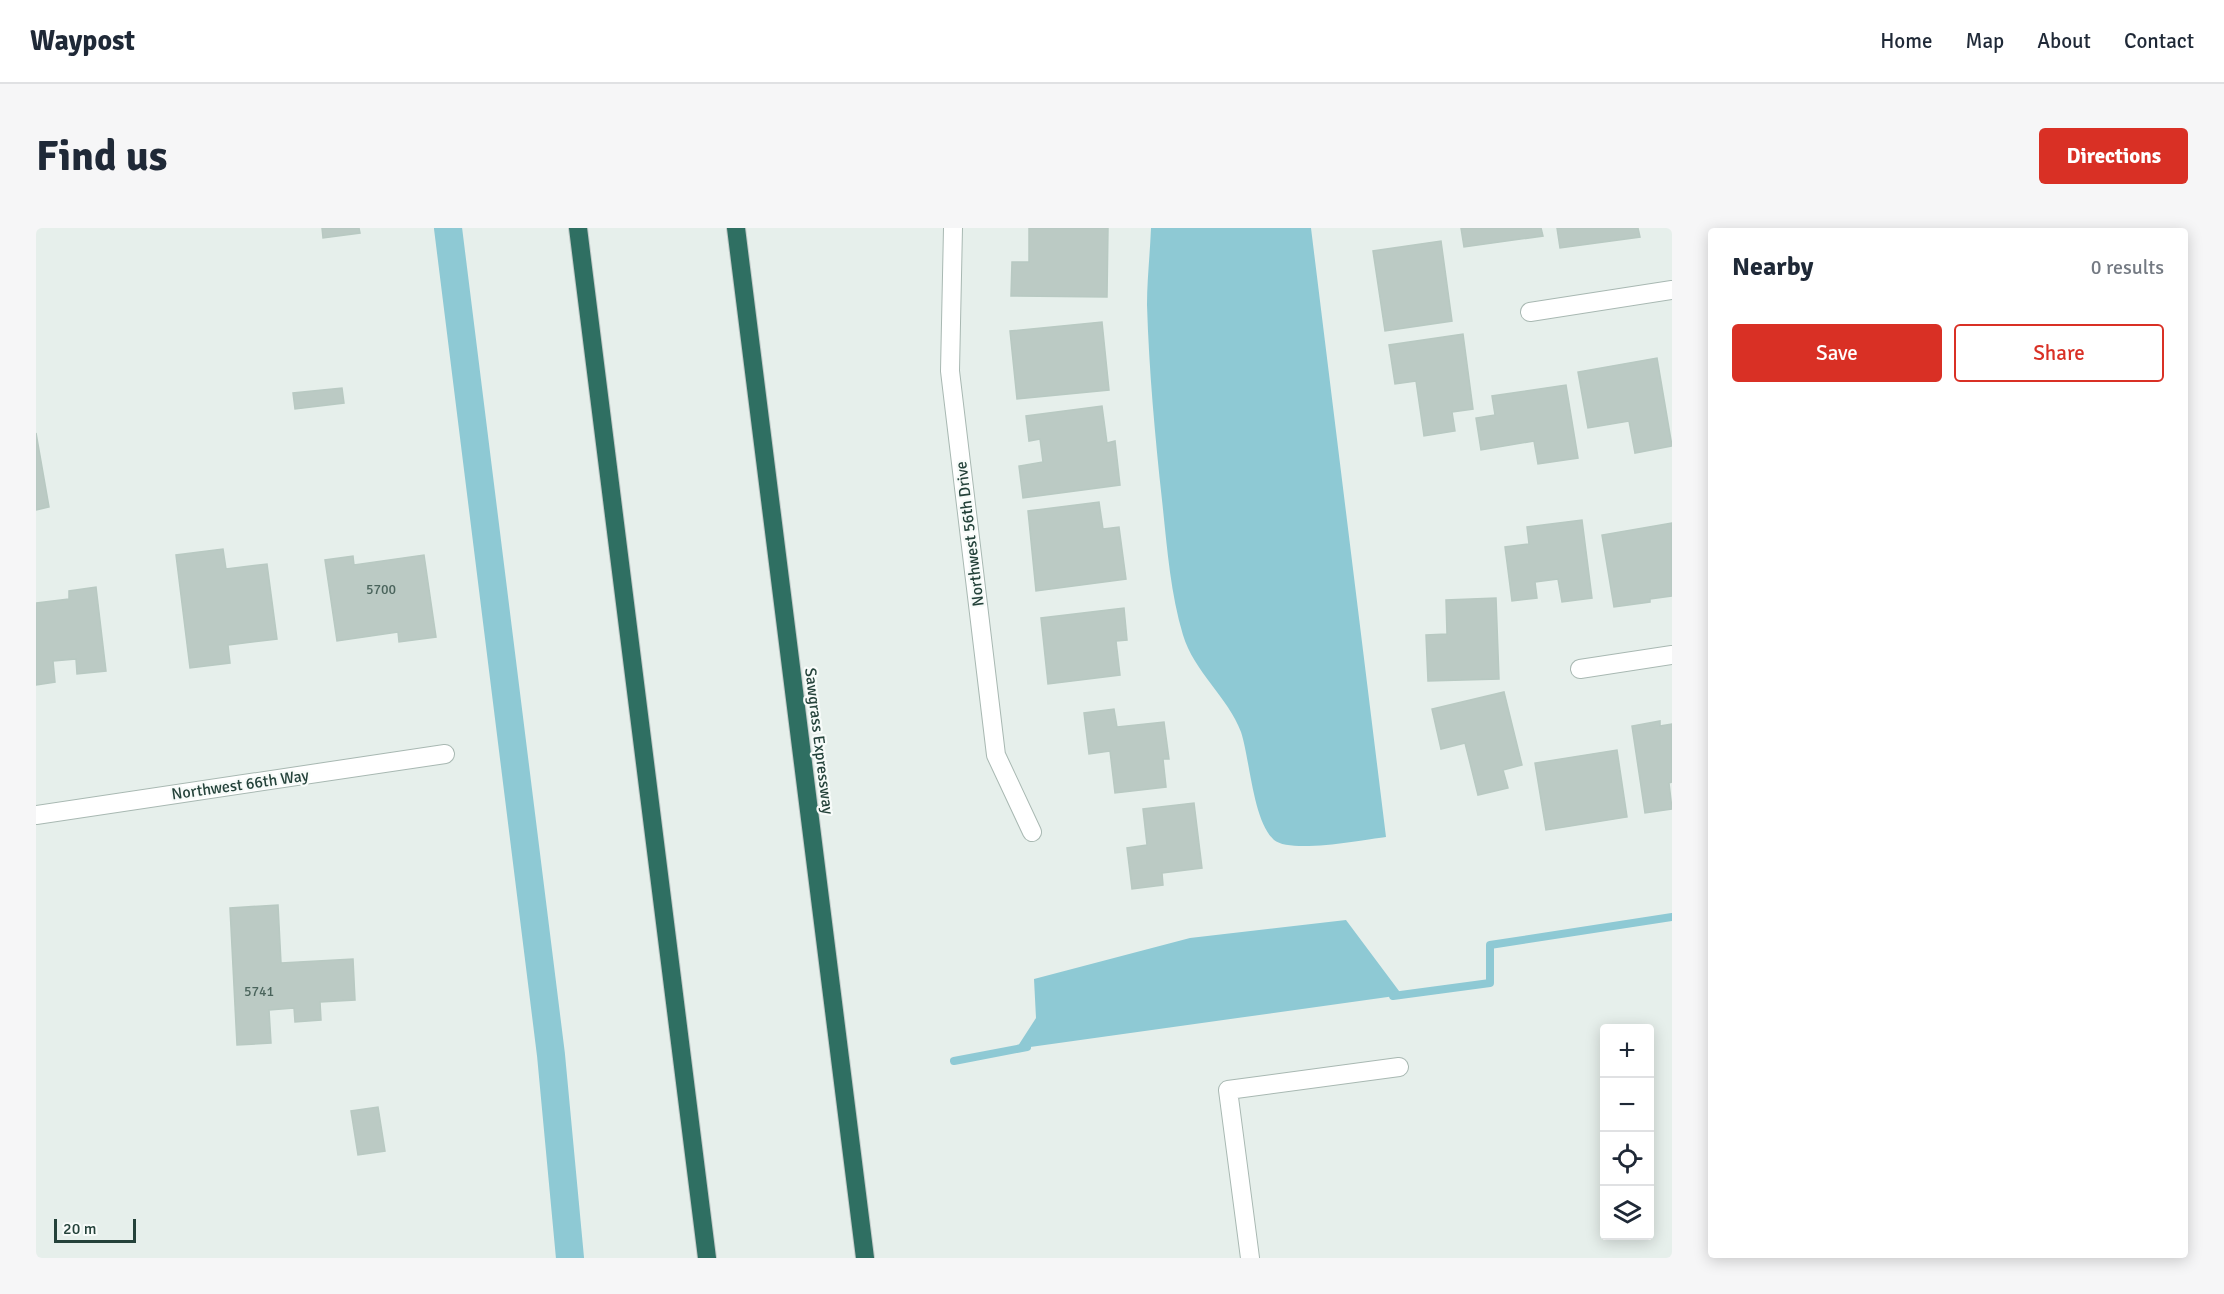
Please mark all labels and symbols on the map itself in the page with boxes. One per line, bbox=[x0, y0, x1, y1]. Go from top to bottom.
street label: Northwest 56th Drive bbox=[951, 460, 989, 607]
house number: 5700 bbox=[366, 581, 396, 598]
street label: Sawgrass Expressway bbox=[800, 667, 838, 816]
street label: Northwest 66th Way bbox=[170, 765, 311, 805]
house number: 5741 bbox=[244, 983, 274, 1000]
scale bar bbox=[54, 1216, 136, 1244]

